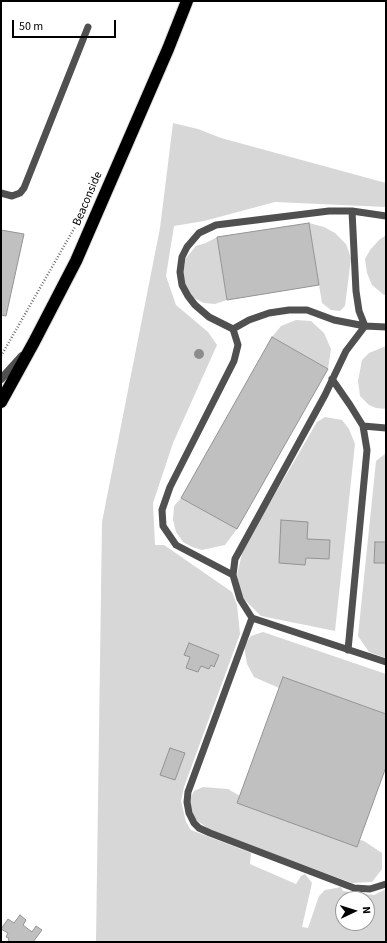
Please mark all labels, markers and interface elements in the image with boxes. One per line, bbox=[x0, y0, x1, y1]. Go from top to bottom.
scale bar bbox=[14, 12, 118, 38]
text: 50 m bbox=[19, 18, 43, 35]
street label: Beaconside bbox=[70, 170, 106, 228]
north arrow bbox=[335, 891, 375, 931]
text: N bbox=[359, 906, 374, 914]

